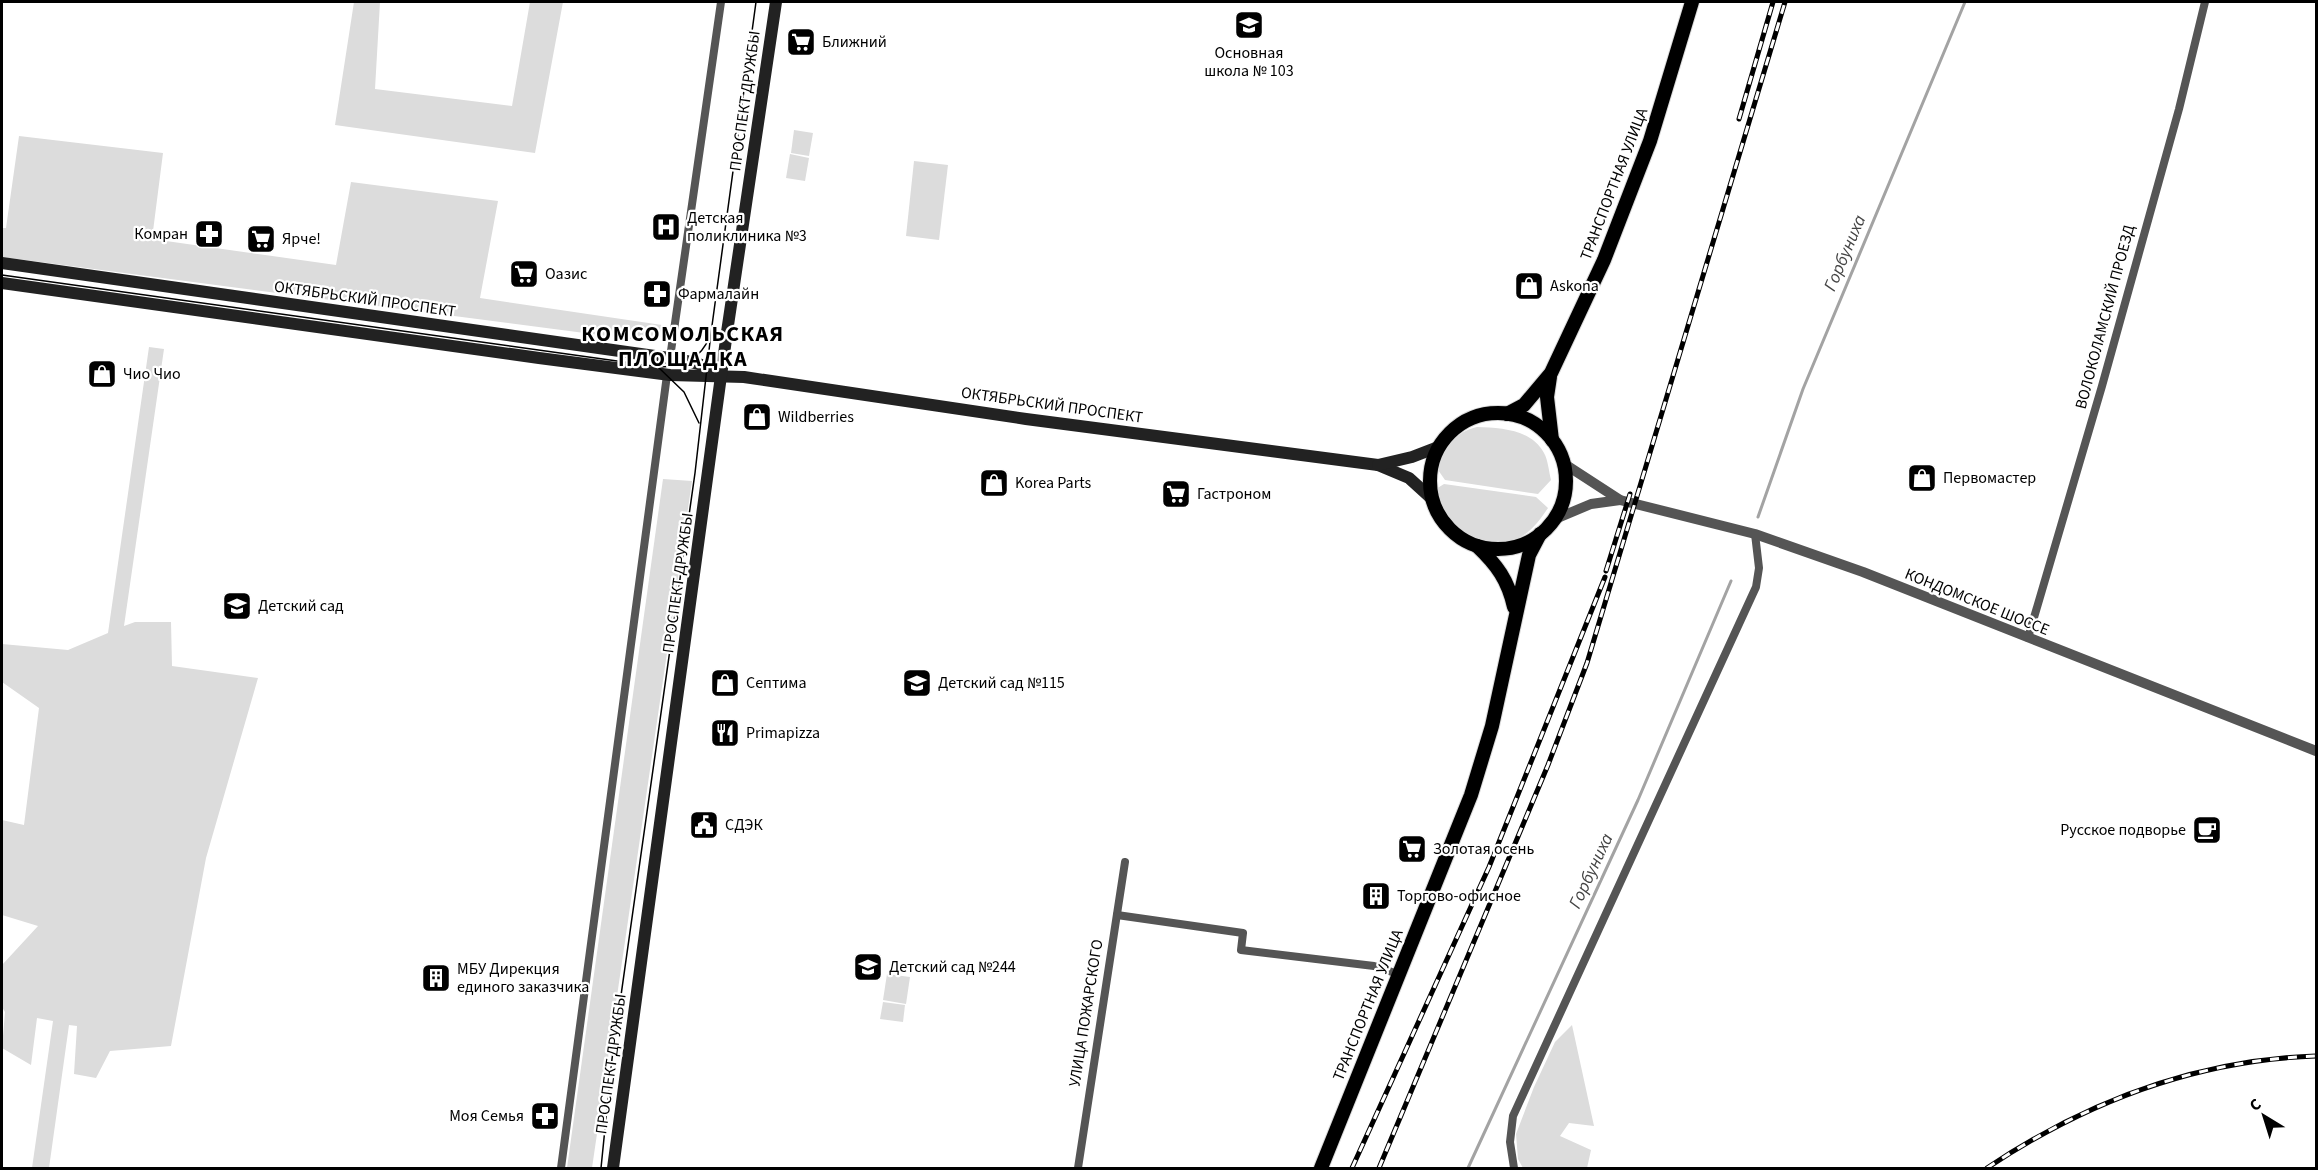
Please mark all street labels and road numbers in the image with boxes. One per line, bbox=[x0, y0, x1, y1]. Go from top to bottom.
street label: ПРОСПЕКТ ДРУЖБЫ bbox=[724, 29, 766, 173]
street label: ТРАНСПОРТНАЯ УЛИЦА bbox=[1575, 104, 1653, 263]
street label: ВОЛОКОЛАМСКИЙ ПРОЕЗД bbox=[2070, 222, 2140, 412]
street label: ОКТЯБРЬСКИЙ ПРОСПЕКТ bbox=[273, 275, 458, 323]
street label: ОКТЯБРЬСКИЙ ПРОСПЕКТ bbox=[960, 381, 1145, 429]
street label: ПРОСПЕКТ ДРУЖБЫ bbox=[657, 511, 699, 655]
street label: КОНДОМСКОЕ ШОССЕ bbox=[1902, 563, 2052, 641]
street label: ТРАНСПОРТНАЯ УЛИЦА bbox=[1328, 926, 1409, 1084]
street label: УЛИЦА ПОЖАРСКОГО bbox=[1064, 938, 1108, 1088]
street label: ПРОСПЕКТ ДРУЖБЫ bbox=[590, 992, 632, 1136]

